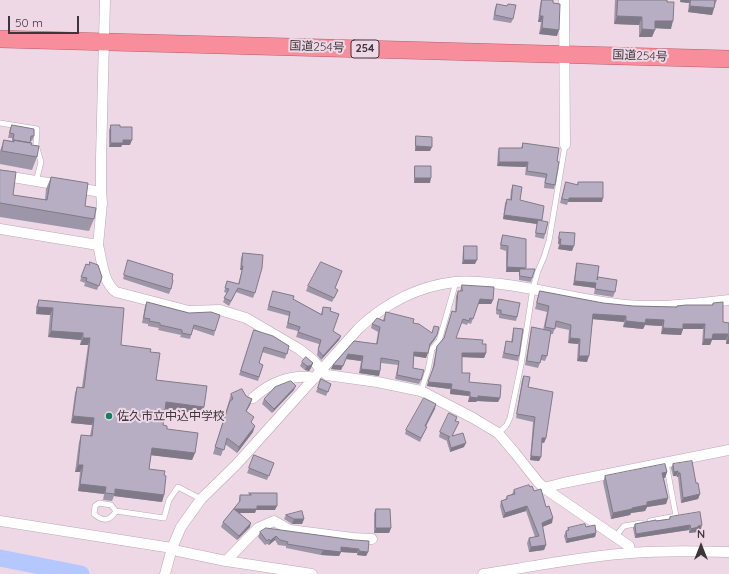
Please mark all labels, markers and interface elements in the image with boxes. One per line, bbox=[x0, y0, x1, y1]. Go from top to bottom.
scale bar bbox=[10, 8, 81, 34]
text: 50 m bbox=[15, 15, 43, 30]
street label: 国道254号 bbox=[289, 39, 345, 55]
road number: 254 bbox=[351, 40, 379, 58]
street label: 国道254号 bbox=[612, 48, 668, 64]
place label: 佐久市立中込中学校 bbox=[117, 409, 225, 423]
marker: 佐久市立中込中学校 bbox=[104, 411, 114, 421]
north arrow bbox=[681, 526, 721, 566]
text: N bbox=[697, 527, 705, 541]

